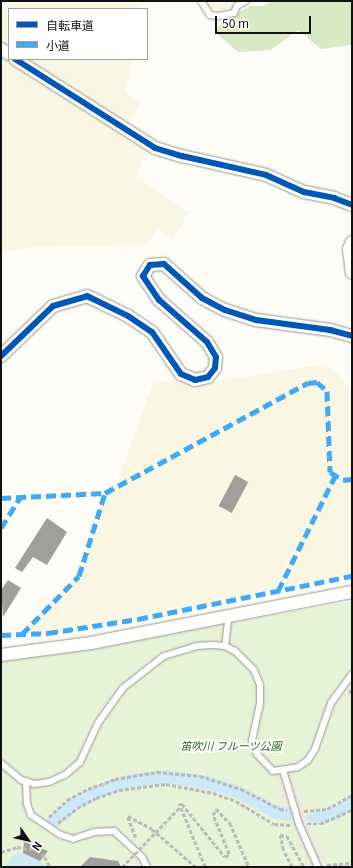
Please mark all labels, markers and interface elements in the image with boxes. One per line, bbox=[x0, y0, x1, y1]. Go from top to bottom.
legend bbox=[8, 8, 148, 60]
scale bar bbox=[217, 8, 313, 34]
text: 50 m bbox=[222, 14, 249, 31]
text: 自転車道 bbox=[46, 16, 94, 33]
text: 小道 bbox=[46, 36, 70, 53]
park label: 笛吹川 フルーツ公園 bbox=[180, 738, 282, 752]
north arrow bbox=[8, 820, 48, 860]
text: N bbox=[29, 839, 47, 855]

